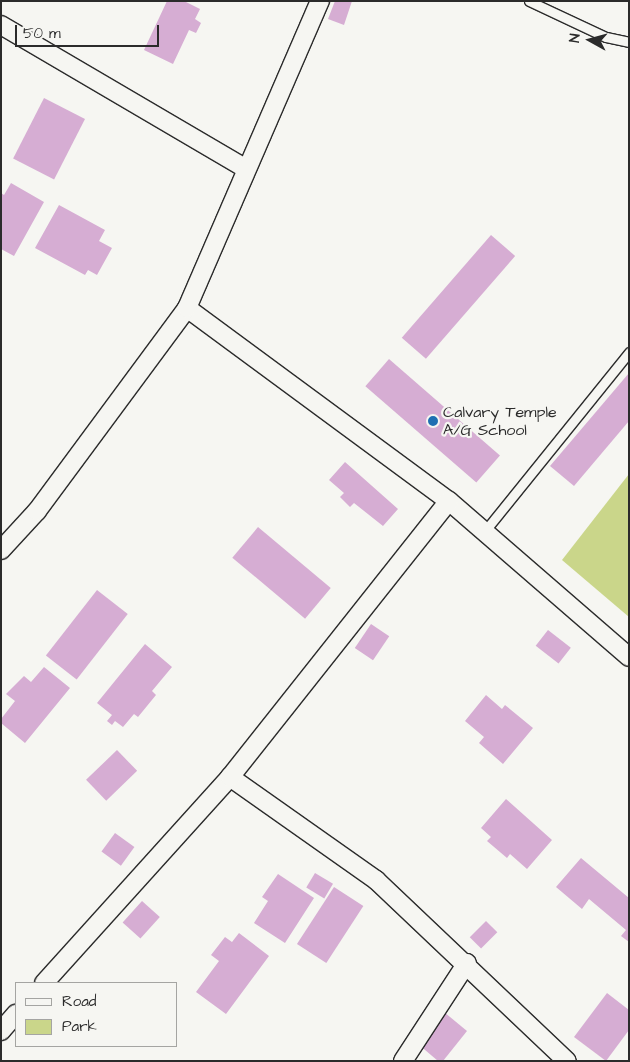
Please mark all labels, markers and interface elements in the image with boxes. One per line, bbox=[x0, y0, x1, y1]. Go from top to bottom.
scale bar bbox=[18, 15, 161, 47]
north arrow bbox=[565, 15, 615, 65]
text: 50 m bbox=[23, 23, 61, 44]
text: N bbox=[565, 33, 586, 44]
place label: Calvary Temple A/G School bbox=[443, 402, 557, 440]
marker: Calvary Temple A/G School bbox=[427, 415, 439, 427]
legend bbox=[15, 982, 178, 1047]
text: Road bbox=[62, 991, 96, 1012]
text: Park bbox=[62, 1016, 97, 1037]

